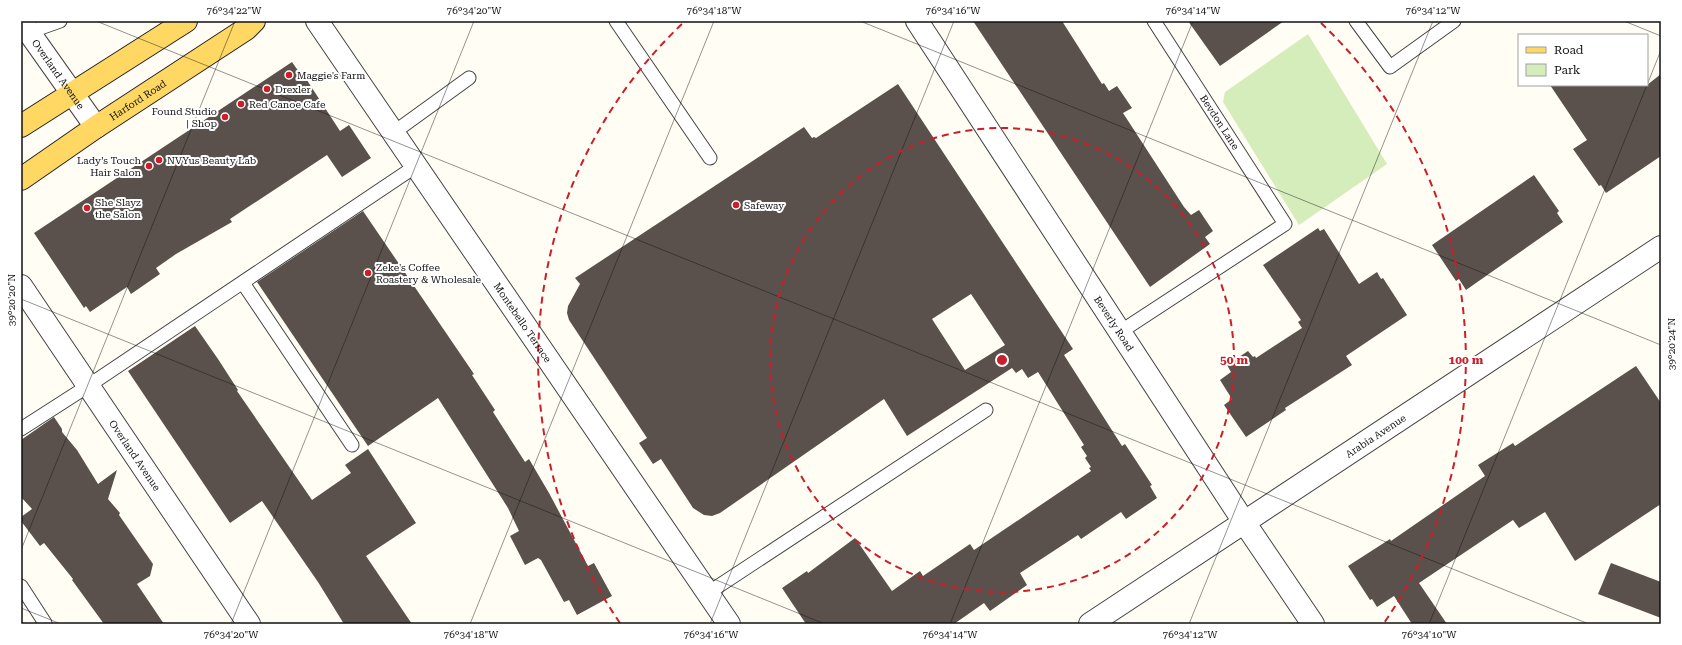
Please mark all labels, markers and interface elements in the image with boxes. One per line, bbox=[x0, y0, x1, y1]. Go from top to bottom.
text: 76°34'22"W bbox=[207, 5, 262, 16]
text: 76°34'20"W bbox=[447, 5, 502, 16]
text: 76°34'18"W bbox=[687, 5, 742, 16]
text: 76°34'16"W bbox=[926, 5, 981, 16]
text: 76°34'14"W bbox=[1166, 5, 1221, 16]
text: 76°34'12"W bbox=[1406, 5, 1461, 16]
legend bbox=[1518, 34, 1648, 86]
street label: Overland Avenue bbox=[30, 37, 87, 112]
text: Road bbox=[1554, 43, 1584, 57]
text: Park bbox=[1554, 63, 1581, 77]
marker: Maggie's Farm bbox=[284, 70, 294, 80]
place label: Maggie's Farm bbox=[297, 70, 365, 81]
street label: Harford Road bbox=[108, 77, 169, 123]
marker: Drexler bbox=[262, 84, 272, 94]
place label: Drexler bbox=[275, 84, 311, 95]
street label: Bevdon Lane bbox=[1198, 93, 1242, 152]
marker: Red Canoe Cafe bbox=[236, 99, 246, 109]
place label: Red Canoe Cafe bbox=[249, 99, 326, 110]
place label: Found Studio | Shop bbox=[152, 106, 217, 129]
marker: Found Studio | Shop bbox=[220, 112, 230, 122]
place label: Lady’s Touch Hair Salon bbox=[77, 155, 142, 178]
marker: NVYus Beauty Lab bbox=[154, 155, 164, 165]
place label: NVYus Beauty Lab bbox=[167, 155, 256, 166]
marker: Lady’s Touch Hair Salon bbox=[144, 161, 154, 171]
place label: She Slayz the Salon bbox=[95, 197, 141, 220]
marker: Safeway bbox=[731, 200, 741, 210]
place label: Safeway bbox=[744, 200, 784, 211]
marker: She Slayz the Salon bbox=[82, 203, 92, 213]
place label: Zeke's Coffee Roastery & Wholesale bbox=[376, 262, 482, 285]
marker: Zeke's Coffee Roastery & Wholesale bbox=[363, 268, 373, 278]
text: 39°20'20"N bbox=[6, 274, 17, 326]
street label: Montebello Terrace bbox=[491, 281, 554, 365]
street label: Beverly Road bbox=[1092, 294, 1136, 354]
text: 39°20'24"N bbox=[1666, 318, 1677, 370]
centre of rings bbox=[995, 353, 1009, 367]
text: 50 m bbox=[1220, 353, 1248, 367]
text: 100 m bbox=[1449, 353, 1484, 367]
street label: Arabia Avenue bbox=[1343, 412, 1408, 460]
street label: Overland Avenue bbox=[107, 418, 163, 493]
text: 76°34'20"W bbox=[204, 629, 259, 640]
text: 76°34'18"W bbox=[444, 629, 499, 640]
text: 76°34'16"W bbox=[684, 629, 739, 640]
text: 76°34'14"W bbox=[923, 629, 978, 640]
text: 76°34'12"W bbox=[1163, 629, 1218, 640]
text: 76°34'10"W bbox=[1402, 629, 1457, 640]

